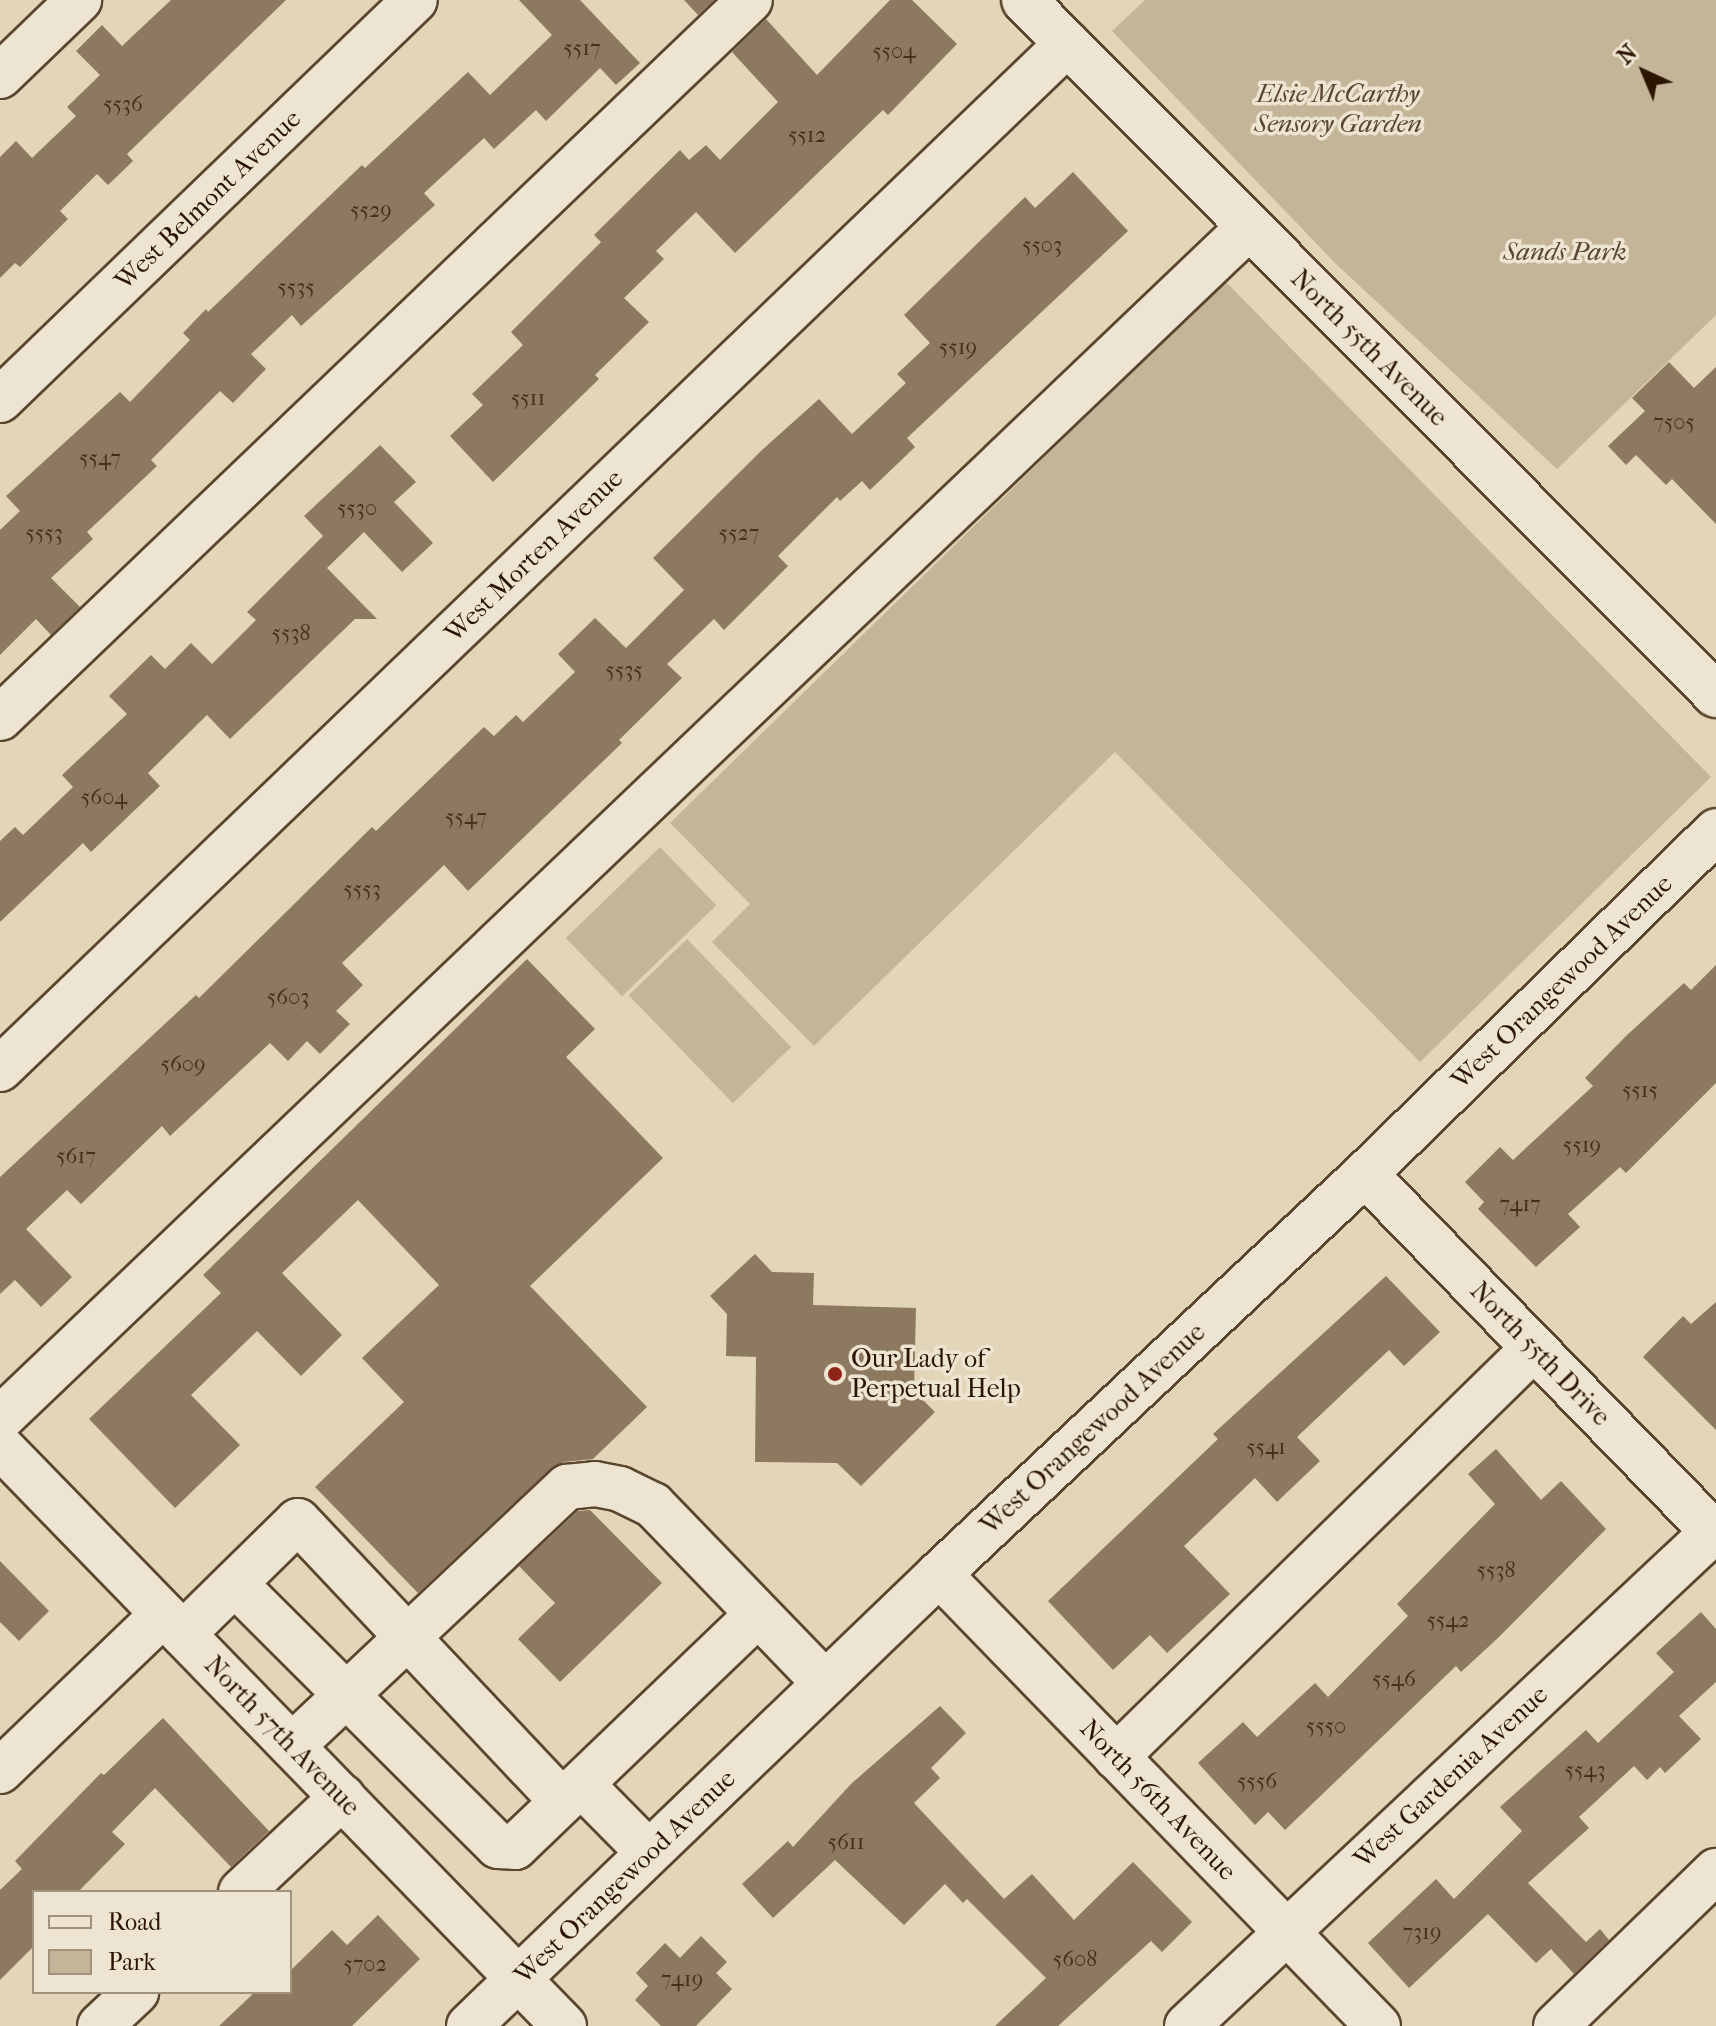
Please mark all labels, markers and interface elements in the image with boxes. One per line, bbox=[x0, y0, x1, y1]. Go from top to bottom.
north arrow bbox=[1604, 32, 1684, 112]
house number: 5517 bbox=[563, 36, 601, 62]
house number: 5504 bbox=[872, 39, 916, 65]
text: N bbox=[1612, 40, 1642, 70]
park label: Elsie McCarthy Sensory Garden bbox=[1254, 78, 1422, 140]
house number: 5536 bbox=[103, 92, 143, 118]
street label: West Belmont Avenue bbox=[109, 103, 307, 297]
house number: 5512 bbox=[788, 123, 826, 149]
house number: 5529 bbox=[350, 198, 392, 224]
house number: 5503 bbox=[1022, 233, 1062, 259]
park label: Sands Park bbox=[1503, 236, 1627, 268]
street label: North 55th Avenue bbox=[1284, 263, 1454, 433]
house number: 5535 bbox=[277, 275, 315, 301]
house number: 5519 bbox=[939, 335, 977, 361]
house number: 5511 bbox=[511, 386, 545, 412]
house number: 7505 bbox=[1653, 410, 1695, 436]
house number: 5547 bbox=[79, 446, 121, 472]
street label: West Morten Avenue bbox=[438, 463, 630, 649]
house number: 5530 bbox=[337, 496, 377, 522]
house number: 5553 bbox=[25, 521, 63, 547]
house number: 5527 bbox=[719, 521, 759, 547]
house number: 5538 bbox=[272, 621, 310, 647]
house number: 5535 bbox=[605, 658, 643, 684]
house number: 5604 bbox=[81, 785, 127, 811]
house number: 5547 bbox=[445, 805, 487, 831]
street label: West Orangewood Avenue bbox=[1445, 868, 1679, 1096]
house number: 5553 bbox=[343, 877, 381, 903]
house number: 5603 bbox=[267, 985, 309, 1011]
house number: 5609 bbox=[160, 1052, 206, 1078]
house number: 5515 bbox=[1622, 1078, 1658, 1104]
house number: 5519 bbox=[1563, 1133, 1601, 1159]
house number: 5617 bbox=[56, 1144, 96, 1170]
house number: 7417 bbox=[1499, 1192, 1541, 1218]
street label: North 55th Drive bbox=[1463, 1275, 1617, 1433]
street label: West Orangewood Avenue bbox=[974, 1317, 1212, 1541]
place label: Our Lady of Perpetual Help bbox=[851, 1343, 1021, 1404]
marker: Our Lady of Perpetual Help bbox=[826, 1365, 844, 1383]
house number: 5541 bbox=[1246, 1435, 1286, 1461]
house number: 5538 bbox=[1477, 1558, 1515, 1584]
house number: 5542 bbox=[1426, 1608, 1470, 1634]
street label: North 57th Avenue bbox=[198, 1650, 366, 1822]
house number: 5546 bbox=[1372, 1667, 1416, 1693]
street label: West Gardenia Avenue bbox=[1348, 1679, 1554, 1875]
street label: North 56th Avenue bbox=[1073, 1713, 1243, 1887]
house number: 5550 bbox=[1306, 1714, 1346, 1740]
house number: 5543 bbox=[1565, 1758, 1605, 1784]
street label: West Orangewood Avenue bbox=[508, 1763, 742, 1991]
house number: 5556 bbox=[1237, 1769, 1277, 1795]
house number: 5611 bbox=[827, 1830, 865, 1856]
legend bbox=[32, 1890, 292, 1994]
text: Road bbox=[108, 1908, 161, 1936]
house number: 7319 bbox=[1402, 1920, 1442, 1946]
house number: 5608 bbox=[1053, 1947, 1097, 1973]
text: Park bbox=[108, 1948, 156, 1976]
house number: 5702 bbox=[343, 1952, 387, 1978]
house number: 7419 bbox=[661, 1967, 703, 1993]

